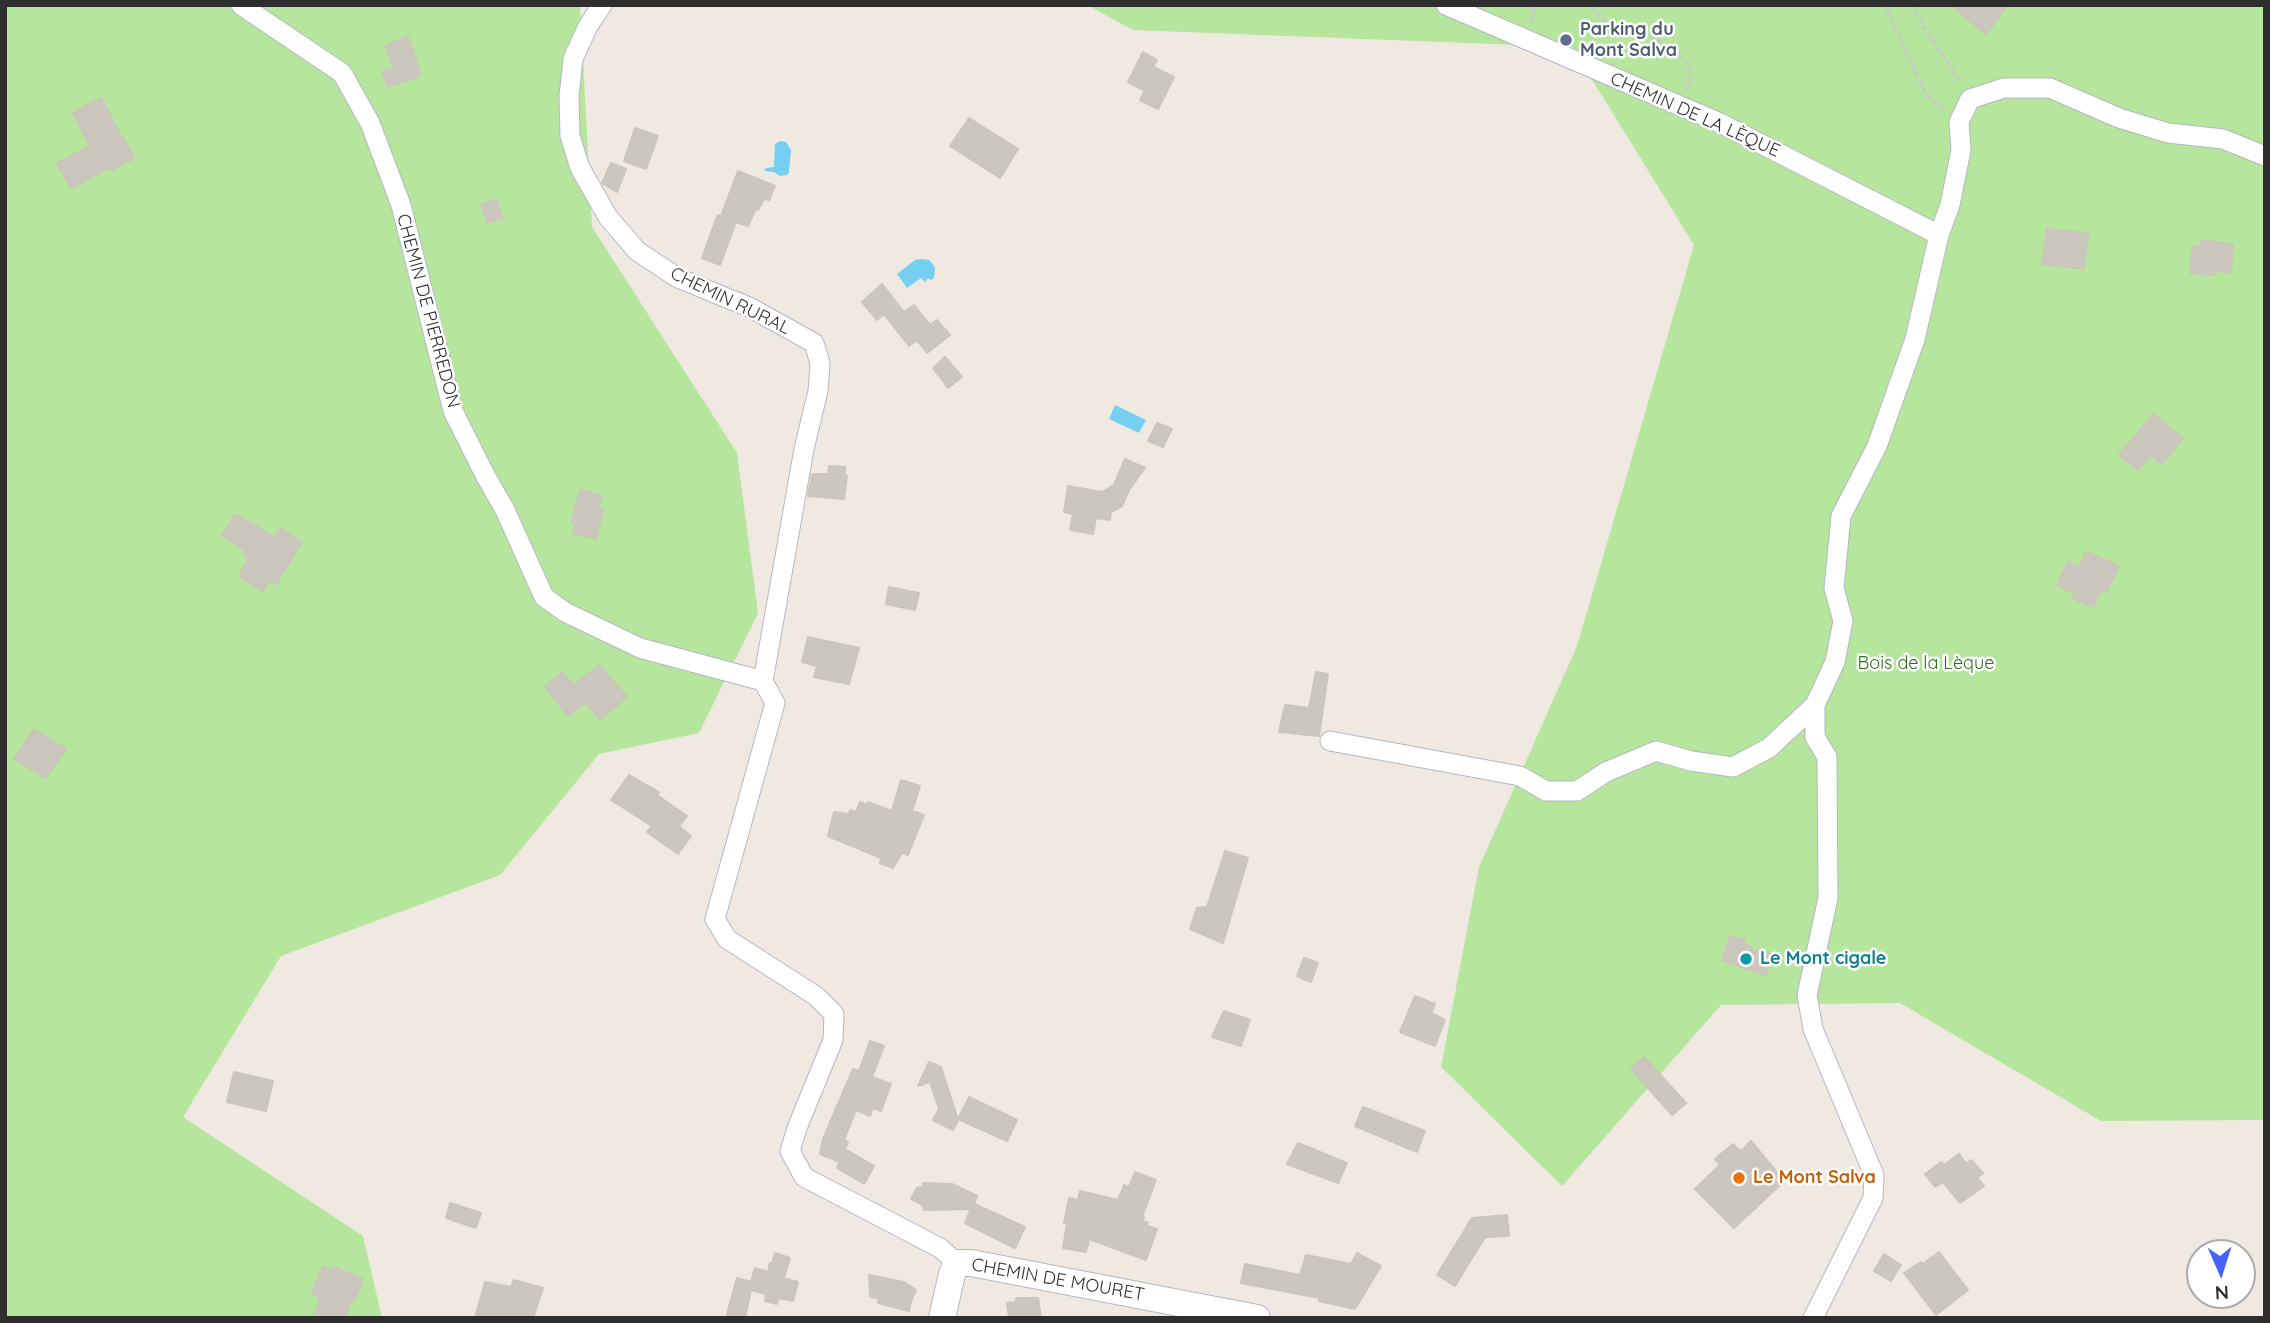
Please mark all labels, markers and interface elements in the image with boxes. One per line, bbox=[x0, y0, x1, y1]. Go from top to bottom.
place label: Parking du Mont Salva bbox=[1580, 19, 1677, 61]
marker: Parking du Mont Salva bbox=[1558, 32, 1574, 48]
street label: CHEMIN DE LA LÈQUE bbox=[1607, 68, 1783, 162]
street label: CHEMIN DE PIERREDON bbox=[392, 212, 464, 410]
street label: CHEMIN RURAL bbox=[667, 263, 793, 339]
park label: Bois de la Lèque bbox=[1858, 653, 1994, 675]
place label: Le Mont cigale bbox=[1760, 948, 1886, 970]
marker: Le Mont cigale bbox=[1738, 951, 1754, 967]
place label: Le Mont Salva bbox=[1753, 1167, 1876, 1189]
marker: Le Mont Salva bbox=[1731, 1170, 1747, 1186]
north arrow bbox=[2186, 1239, 2256, 1309]
street label: CHEMIN DE MOURET bbox=[970, 1254, 1146, 1306]
text: N bbox=[2214, 1281, 2230, 1305]

